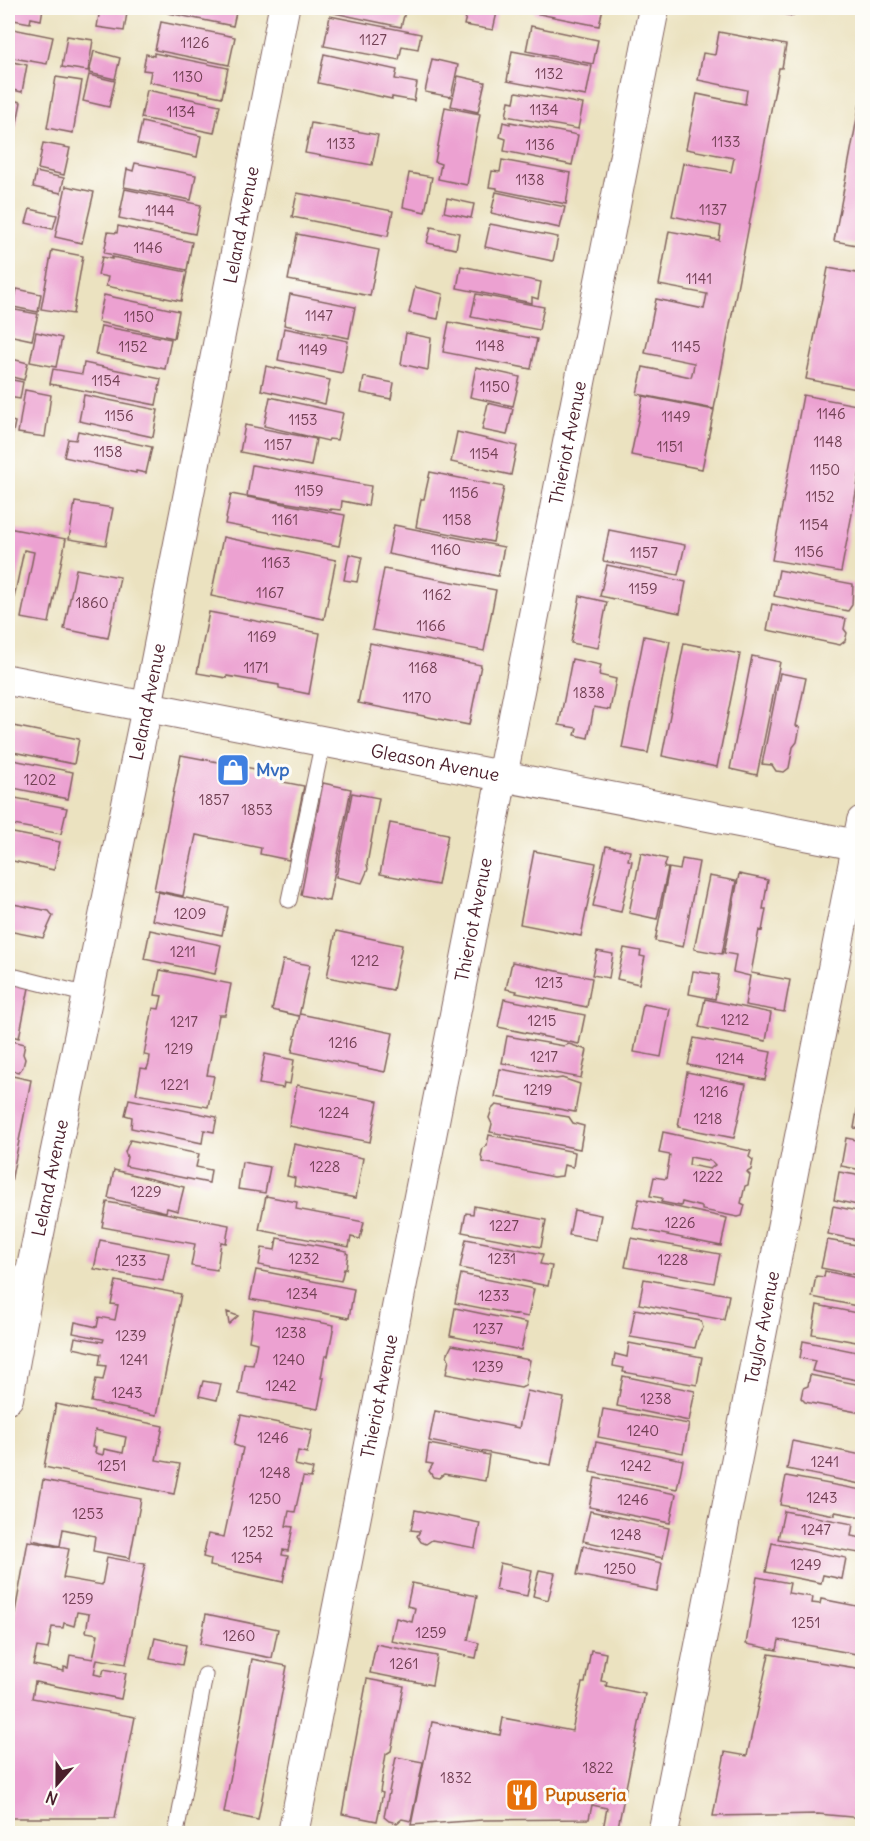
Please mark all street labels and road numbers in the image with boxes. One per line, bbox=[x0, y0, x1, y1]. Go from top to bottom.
street label: Leland Avenue bbox=[218, 164, 264, 286]
street label: Thieriot Avenue bbox=[544, 379, 591, 507]
street label: Leland Avenue bbox=[124, 641, 170, 762]
street label: Gleason Avenue bbox=[369, 739, 501, 786]
street label: Thieriot Avenue bbox=[450, 856, 497, 983]
street label: Leland Avenue bbox=[27, 1117, 73, 1239]
street label: Taylor Avenue bbox=[740, 1269, 784, 1386]
street label: Thieriot Avenue bbox=[356, 1332, 402, 1460]

